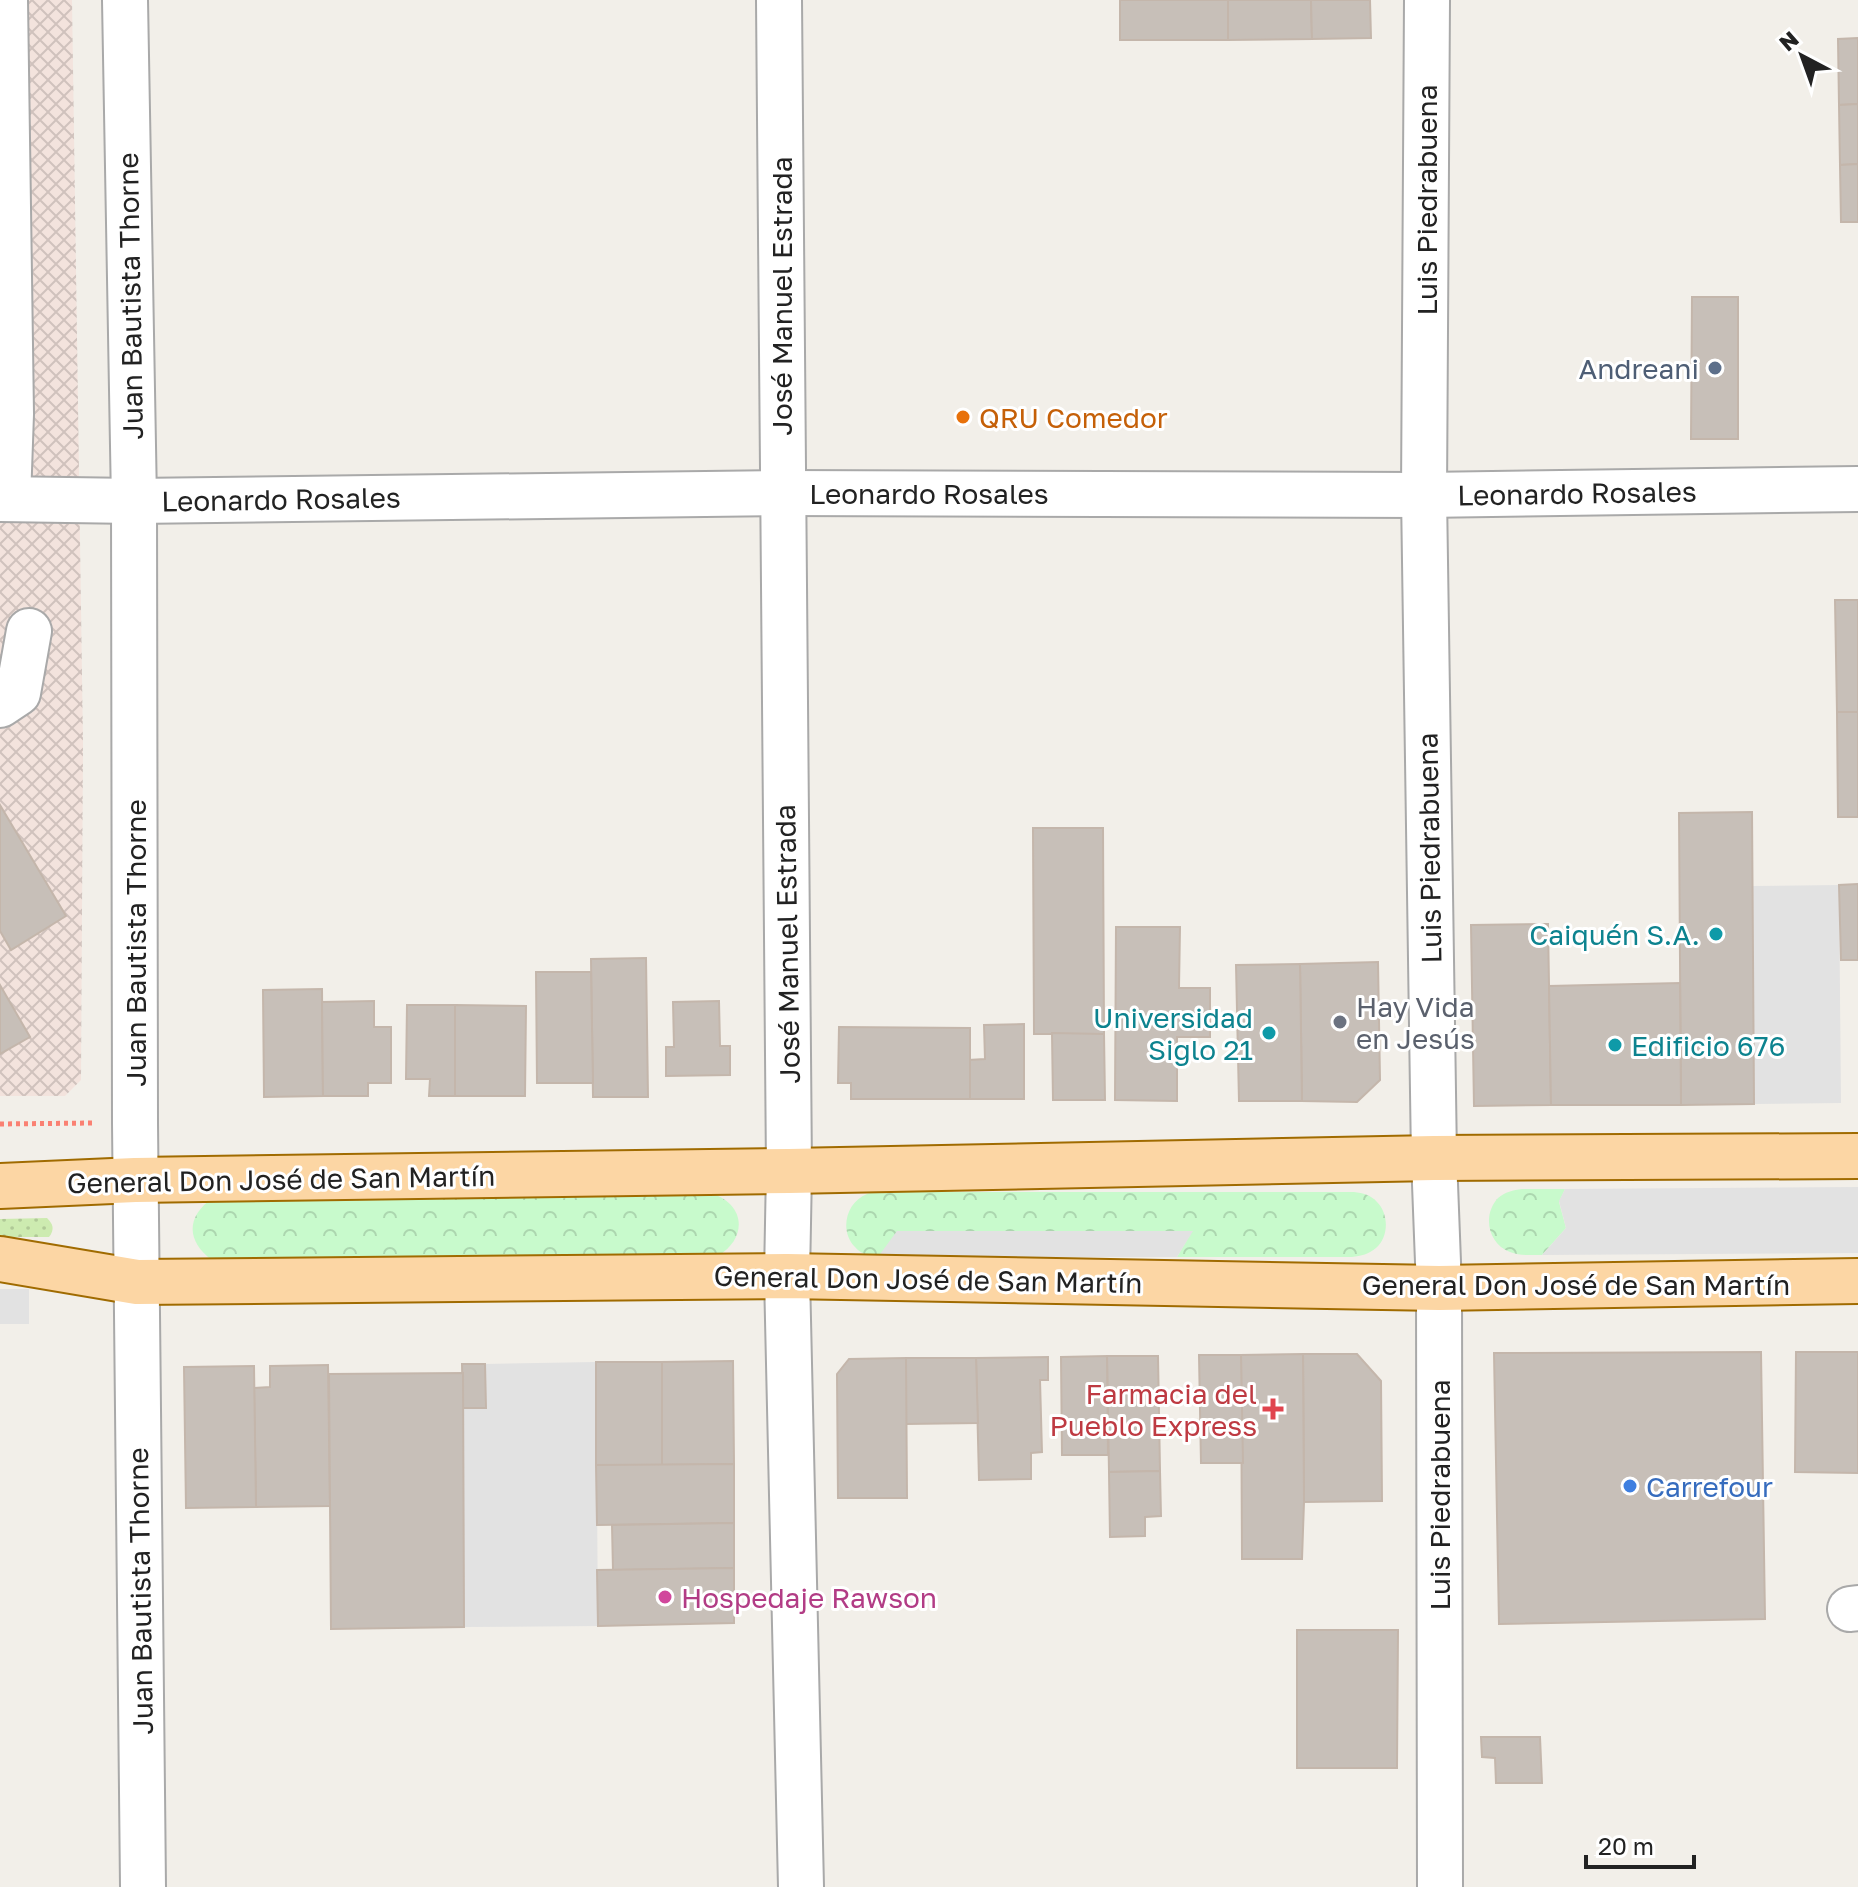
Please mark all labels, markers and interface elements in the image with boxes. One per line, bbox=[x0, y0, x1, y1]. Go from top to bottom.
north arrow bbox=[1762, 16, 1842, 96]
text: N bbox=[1773, 25, 1804, 56]
street label: Luis Piedrabuena bbox=[1410, 85, 1443, 315]
street label: Juan Bautista Thorne bbox=[111, 152, 149, 440]
street label: José Manuel Estrada bbox=[765, 156, 798, 436]
place label: Andreani bbox=[1578, 352, 1699, 385]
marker: Andreani bbox=[1706, 359, 1724, 377]
place label: QRU Comedor bbox=[979, 401, 1168, 434]
marker: QRU Comedor bbox=[954, 408, 972, 426]
street label: Leonardo Rosales bbox=[1457, 474, 1697, 512]
street label: Leonardo Rosales bbox=[809, 477, 1049, 510]
street label: Leonardo Rosales bbox=[161, 480, 401, 518]
street label: Luis Piedrabuena bbox=[1410, 732, 1448, 964]
street label: Juan Bautista Thorne bbox=[119, 799, 152, 1087]
street label: José Manuel Estrada bbox=[768, 804, 806, 1084]
place label: Caiquén S.A. bbox=[1529, 918, 1700, 951]
marker: Caiquén S.A. bbox=[1707, 925, 1725, 943]
place label: Hay Vida en Jesús bbox=[1356, 990, 1475, 1055]
place label: Universidad Siglo 21 bbox=[1093, 1001, 1253, 1066]
marker: Hay Vida en Jesús bbox=[1331, 1013, 1349, 1031]
marker: Universidad Siglo 21 bbox=[1260, 1024, 1278, 1042]
place label: Edificio 676 bbox=[1631, 1029, 1786, 1062]
marker: Edificio 676 bbox=[1606, 1036, 1624, 1054]
street label: General Don José de San Martín bbox=[66, 1159, 496, 1199]
street label: General Don José de San Martín bbox=[713, 1259, 1143, 1299]
street label: General Don José de San Martín bbox=[1362, 1268, 1790, 1301]
place label: Farmacia del Pueblo Express bbox=[1050, 1377, 1257, 1442]
street label: Luis Piedrabuena bbox=[1423, 1380, 1456, 1610]
marker: Farmacia del Pueblo Express bbox=[1264, 1400, 1282, 1418]
street label: Juan Bautista Thorne bbox=[121, 1447, 159, 1735]
place label: Carrefour bbox=[1646, 1470, 1773, 1503]
marker: Carrefour bbox=[1621, 1477, 1639, 1495]
place label: Hospedaje Rawson bbox=[681, 1581, 937, 1614]
marker: Hospedaje Rawson bbox=[656, 1588, 674, 1606]
scale bar bbox=[1586, 1819, 1694, 1869]
text: 20 m bbox=[1598, 1831, 1654, 1860]

